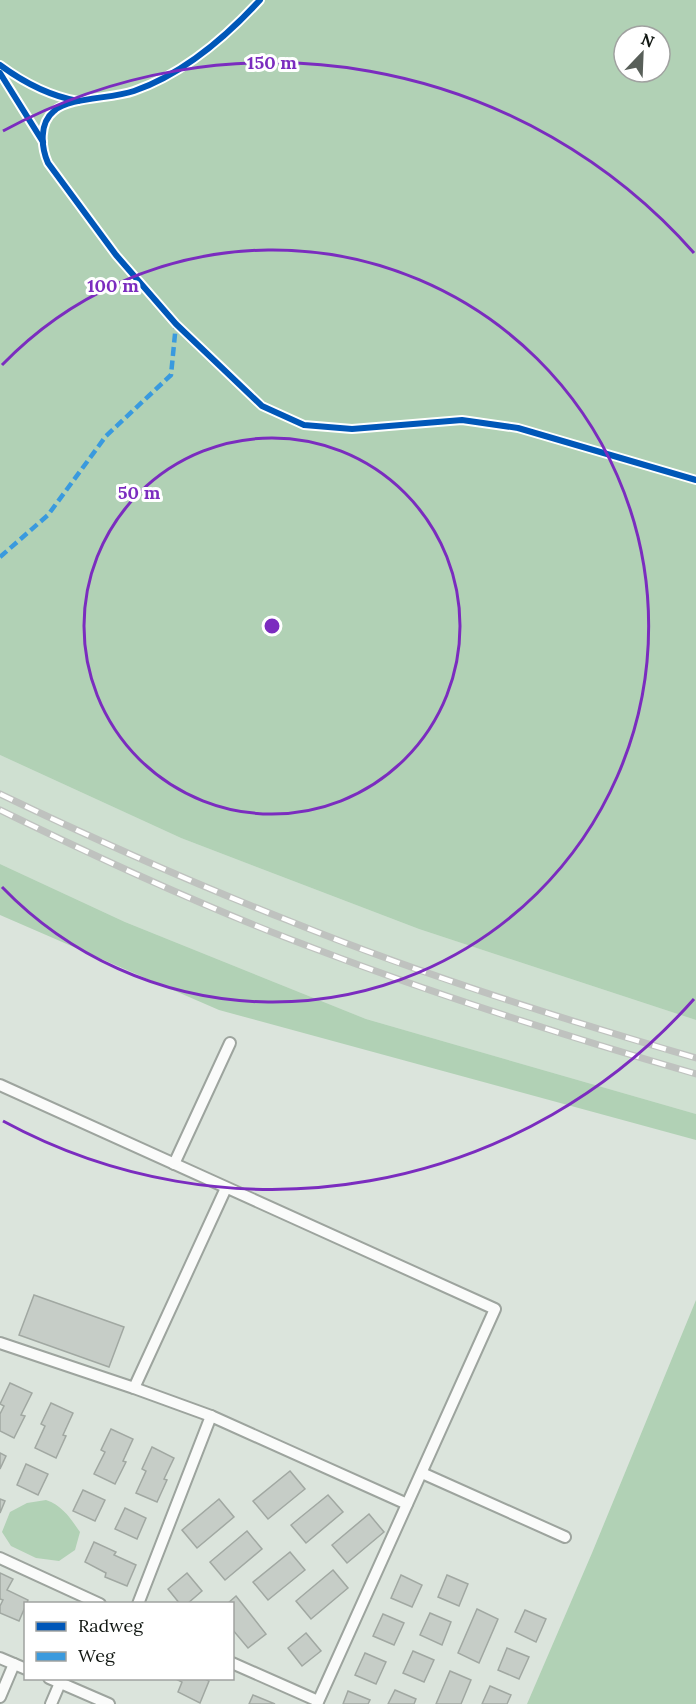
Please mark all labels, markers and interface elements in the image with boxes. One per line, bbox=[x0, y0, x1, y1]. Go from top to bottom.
north arrow bbox=[612, 24, 672, 84]
text: N bbox=[638, 29, 657, 52]
text: 150 m bbox=[247, 51, 297, 74]
text: 100 m bbox=[87, 274, 139, 297]
text: 50 m bbox=[118, 481, 161, 504]
centre of rings bbox=[262, 616, 282, 636]
legend bbox=[24, 1602, 234, 1680]
text: Radweg bbox=[78, 1614, 144, 1637]
text: Weg bbox=[78, 1644, 116, 1667]

